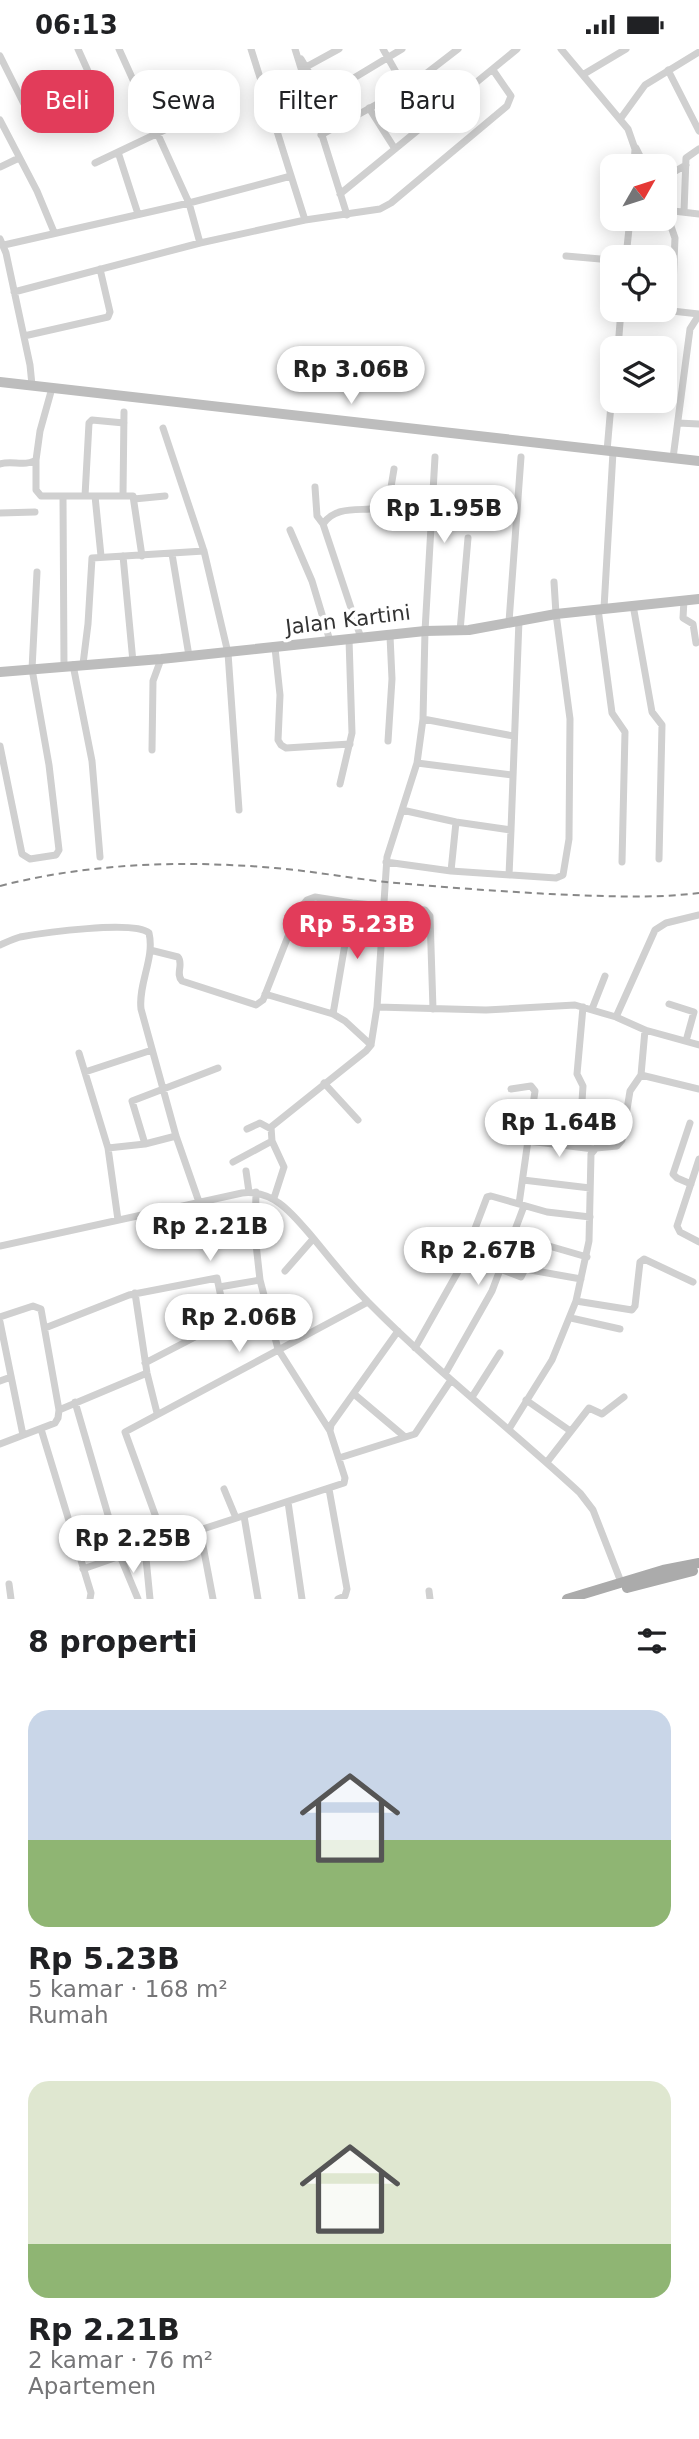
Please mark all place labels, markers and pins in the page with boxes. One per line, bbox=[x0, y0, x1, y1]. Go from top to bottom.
pin: Rp 3.06B bbox=[279, 347, 423, 406]
pin: Rp 1.95B bbox=[372, 485, 516, 545]
pin: Rp 5.23B bbox=[285, 901, 429, 961]
pin: Rp 1.64B bbox=[487, 1099, 631, 1159]
pin: Rp 2.21B bbox=[138, 1203, 282, 1263]
pin: Rp 2.67B bbox=[406, 1227, 550, 1287]
pin: Rp 2.06B bbox=[167, 1295, 311, 1354]
pin: Rp 2.25B bbox=[61, 1515, 205, 1575]

